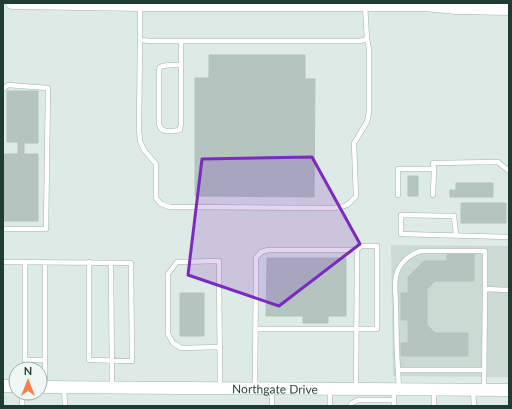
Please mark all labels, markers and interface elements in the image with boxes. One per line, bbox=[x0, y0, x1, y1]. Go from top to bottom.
north arrow bbox=[8, 361, 48, 401]
text: N bbox=[24, 364, 32, 377]
street label: Northgate Drive bbox=[232, 381, 318, 396]

